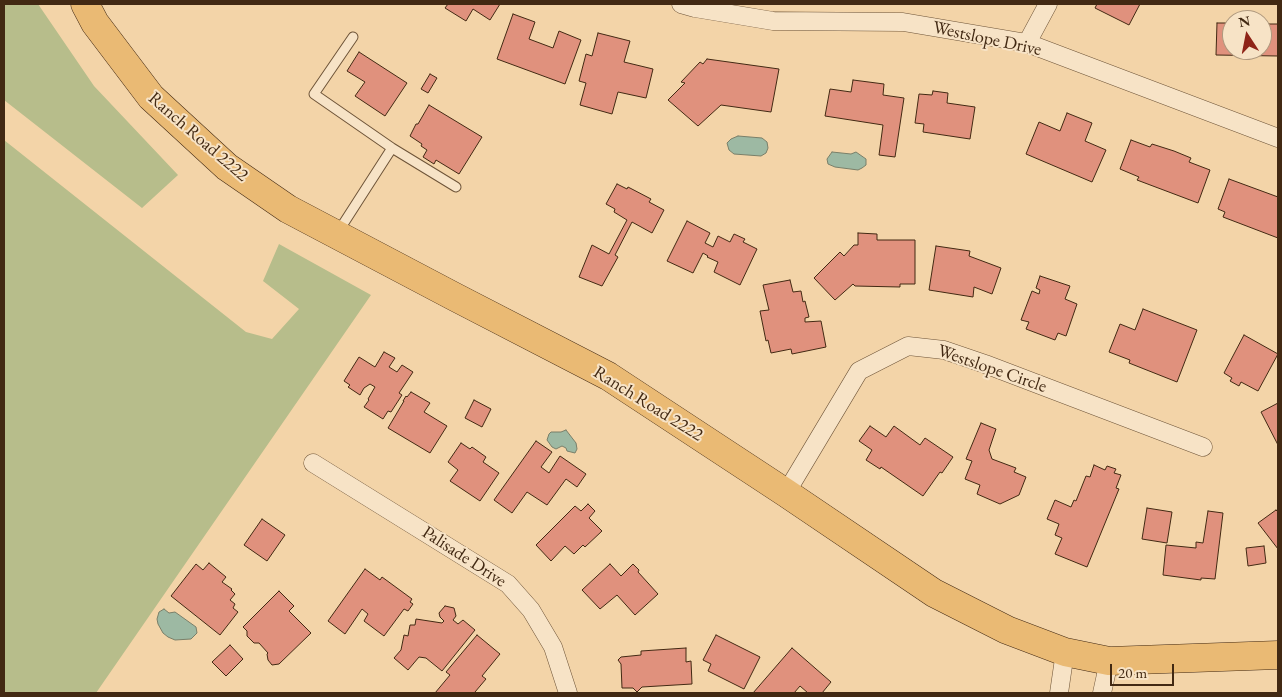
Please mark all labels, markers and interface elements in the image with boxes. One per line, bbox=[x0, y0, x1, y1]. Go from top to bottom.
north arrow bbox=[1222, 10, 1272, 60]
text: N bbox=[1237, 11, 1252, 31]
street label: Westslope Drive bbox=[931, 17, 1043, 61]
street label: Ranch Road 2222 bbox=[144, 88, 252, 186]
street label: Westslope Circle bbox=[935, 340, 1049, 398]
street label: Ranch Road 2222 bbox=[589, 362, 707, 446]
street label: Palisade Drive bbox=[418, 522, 510, 592]
scale bar bbox=[1112, 654, 1176, 686]
text: 20 m bbox=[1118, 663, 1147, 682]

